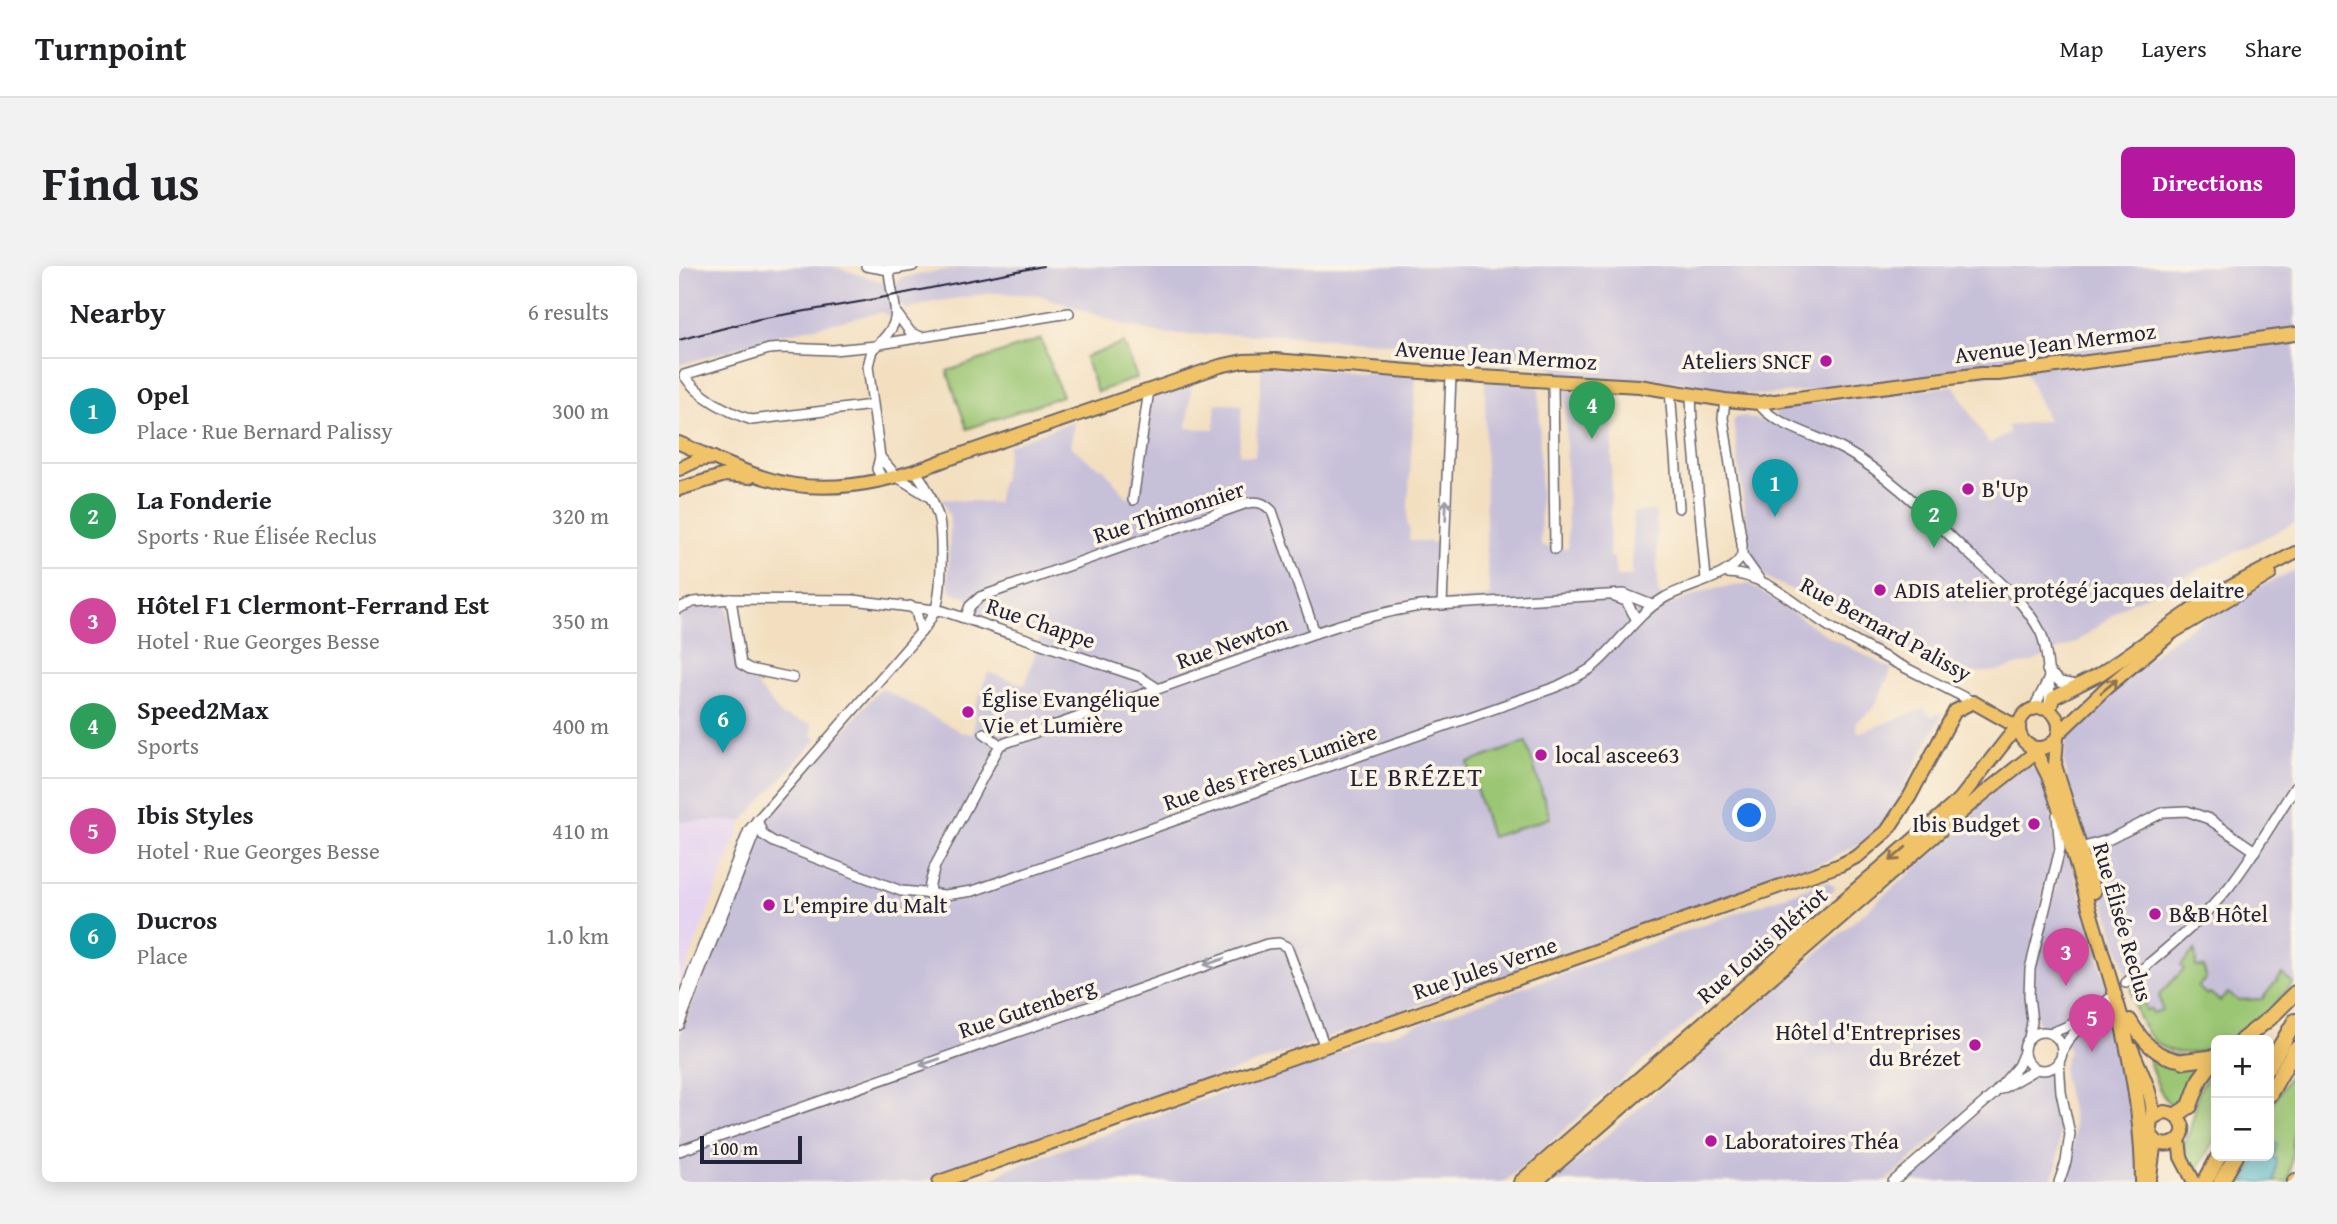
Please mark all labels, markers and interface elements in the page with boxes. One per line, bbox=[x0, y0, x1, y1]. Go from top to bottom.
text: Turnpoint bbox=[35, 24, 187, 72]
text: Map bbox=[2060, 31, 2103, 66]
text: Layers bbox=[2141, 31, 2207, 66]
text: Share bbox=[2245, 31, 2302, 66]
text: Find us bbox=[42, 146, 200, 218]
button: Directions bbox=[2121, 147, 2295, 218]
text: Nearby bbox=[70, 290, 166, 334]
text: 6 results bbox=[528, 295, 609, 328]
street label: Avenue Jean Mermoz bbox=[1953, 314, 2157, 371]
street label: Avenue Jean Mermoz bbox=[1394, 331, 1598, 378]
place label: Ateliers SNCF bbox=[1682, 344, 1812, 377]
marker: Ateliers SNCF bbox=[1818, 353, 1834, 369]
text: Opel bbox=[137, 375, 189, 414]
pin: 4 bbox=[1569, 381, 1615, 439]
text: 1 bbox=[87, 394, 99, 427]
text: 300 m bbox=[552, 394, 609, 427]
text: Place · Rue Bernard Palissy bbox=[137, 414, 393, 447]
pin: 1 bbox=[1752, 459, 1798, 517]
street label: Rue Thimonnier bbox=[1089, 471, 1249, 551]
place label: B'Up bbox=[1982, 472, 2029, 505]
text: La Fonderie bbox=[137, 480, 272, 519]
marker: B'Up bbox=[1960, 481, 1976, 497]
pin: 2 bbox=[1911, 490, 1957, 548]
text: 2 bbox=[87, 499, 99, 532]
text: 320 m bbox=[552, 499, 609, 532]
one-way arrow bbox=[1439, 499, 1453, 522]
text: Sports · Rue Élisée Reclus bbox=[137, 519, 377, 552]
street label: Rue Bernard Palissy bbox=[1795, 568, 1978, 690]
place label: ADIS atelier protégé jacques delaitre bbox=[1894, 573, 2245, 606]
marker: ADIS atelier protégé jacques delaitre bbox=[1872, 582, 1888, 598]
text: Hôtel F1 Clermont-Ferrand Est bbox=[137, 585, 489, 624]
street label: Rue Chappe bbox=[982, 588, 1100, 657]
text: 3 bbox=[87, 604, 99, 637]
text: 350 m bbox=[552, 604, 609, 637]
street label: Rue Newton bbox=[1171, 606, 1292, 677]
text: Hotel · Rue Georges Besse bbox=[137, 624, 380, 657]
one-way arrow bbox=[2099, 679, 2117, 694]
place label: Église Evangélique Vie et Lumière bbox=[982, 682, 1160, 741]
text: Speed2Max bbox=[137, 690, 269, 729]
pin: 6 bbox=[700, 695, 746, 753]
marker: Église Evangélique Vie et Lumière bbox=[960, 704, 976, 720]
text: 4 bbox=[87, 709, 99, 742]
text: 400 m bbox=[552, 709, 609, 742]
street label: Rue des Frères Lumière bbox=[1159, 714, 1381, 819]
text: Sports bbox=[137, 729, 199, 762]
place label: local ascee63 bbox=[1555, 738, 1680, 771]
marker: local ascee63 bbox=[1533, 747, 1549, 763]
district label: LE BRÉZET bbox=[1350, 757, 1484, 796]
text: Ibis Styles bbox=[137, 795, 254, 834]
your location bbox=[1732, 798, 1766, 832]
place label: Ibis Budget bbox=[1912, 807, 2020, 840]
text: 5 bbox=[87, 814, 99, 847]
text: 410 m bbox=[552, 814, 609, 847]
marker: Ibis Budget bbox=[2026, 816, 2042, 832]
text: Hotel · Rue Georges Besse bbox=[137, 834, 380, 867]
street label: Rue Élisée Reclus bbox=[2085, 839, 2162, 1005]
one-way arrow bbox=[1889, 846, 1907, 862]
street label: Rue Louis Blériot bbox=[1689, 878, 1834, 1011]
place label: L'empire du Malt bbox=[783, 888, 948, 921]
marker: L'empire du Malt bbox=[761, 897, 777, 913]
place label: B&B Hôtel bbox=[2169, 897, 2268, 930]
text: Ducros bbox=[137, 900, 217, 939]
marker: B&B Hôtel bbox=[2147, 906, 2163, 922]
text: 6 bbox=[87, 919, 99, 952]
text: 1.0 km bbox=[546, 919, 609, 952]
street label: Rue Jules Verne bbox=[1408, 927, 1561, 1008]
pin: 3 bbox=[2043, 928, 2089, 986]
text: Place bbox=[137, 939, 188, 972]
one-way arrow bbox=[1203, 957, 1225, 970]
street label: Rue Gutenberg bbox=[954, 968, 1100, 1046]
pin: 5 bbox=[2069, 994, 2115, 1052]
place label: Hôtel d'Entreprises du Brézet bbox=[1775, 1015, 1961, 1074]
map controls bbox=[2211, 1035, 2274, 1161]
button: + bbox=[2211, 1035, 2274, 1098]
marker: Hôtel d'Entreprises du Brézet bbox=[1967, 1037, 1983, 1053]
one-way arrow bbox=[919, 1057, 941, 1069]
button: − bbox=[2211, 1098, 2274, 1161]
place label: Laboratoires Théa bbox=[1725, 1124, 1899, 1157]
scale bar bbox=[700, 1133, 801, 1165]
marker: Laboratoires Théa bbox=[1703, 1133, 1719, 1149]
text: 100 m bbox=[711, 1134, 758, 1162]

